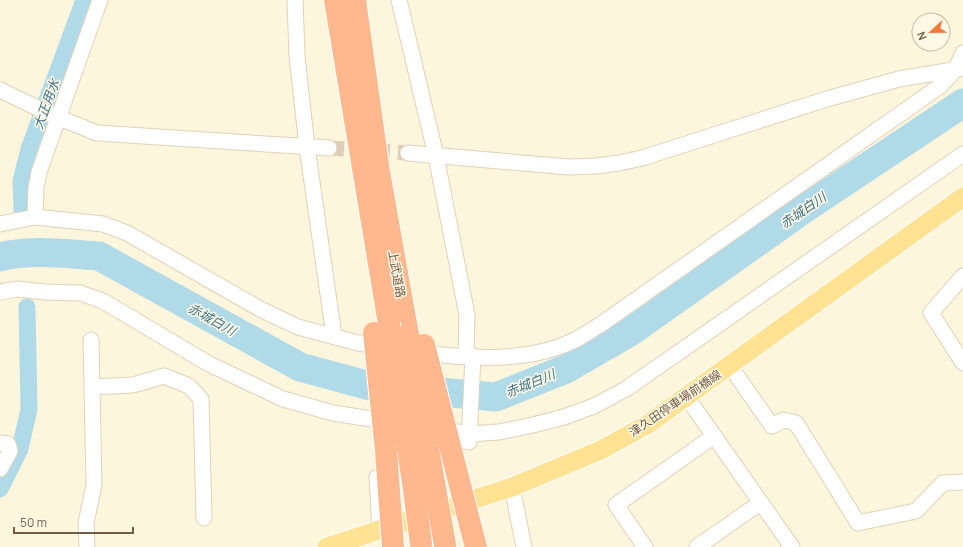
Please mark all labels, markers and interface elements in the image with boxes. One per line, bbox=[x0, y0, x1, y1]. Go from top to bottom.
north arrow bbox=[911, 12, 951, 52]
text: N bbox=[913, 29, 930, 42]
water label: 大正用水 bbox=[29, 75, 64, 132]
water label: 赤城白川 bbox=[777, 187, 831, 232]
street label: 上武道路 bbox=[384, 249, 410, 299]
water label: 赤城白川 bbox=[185, 299, 241, 340]
water label: 赤城白川 bbox=[503, 364, 559, 401]
street label: 津久田停車場前橋線 bbox=[625, 366, 725, 440]
scale bar bbox=[14, 509, 133, 535]
text: 50 m bbox=[20, 514, 47, 531]

